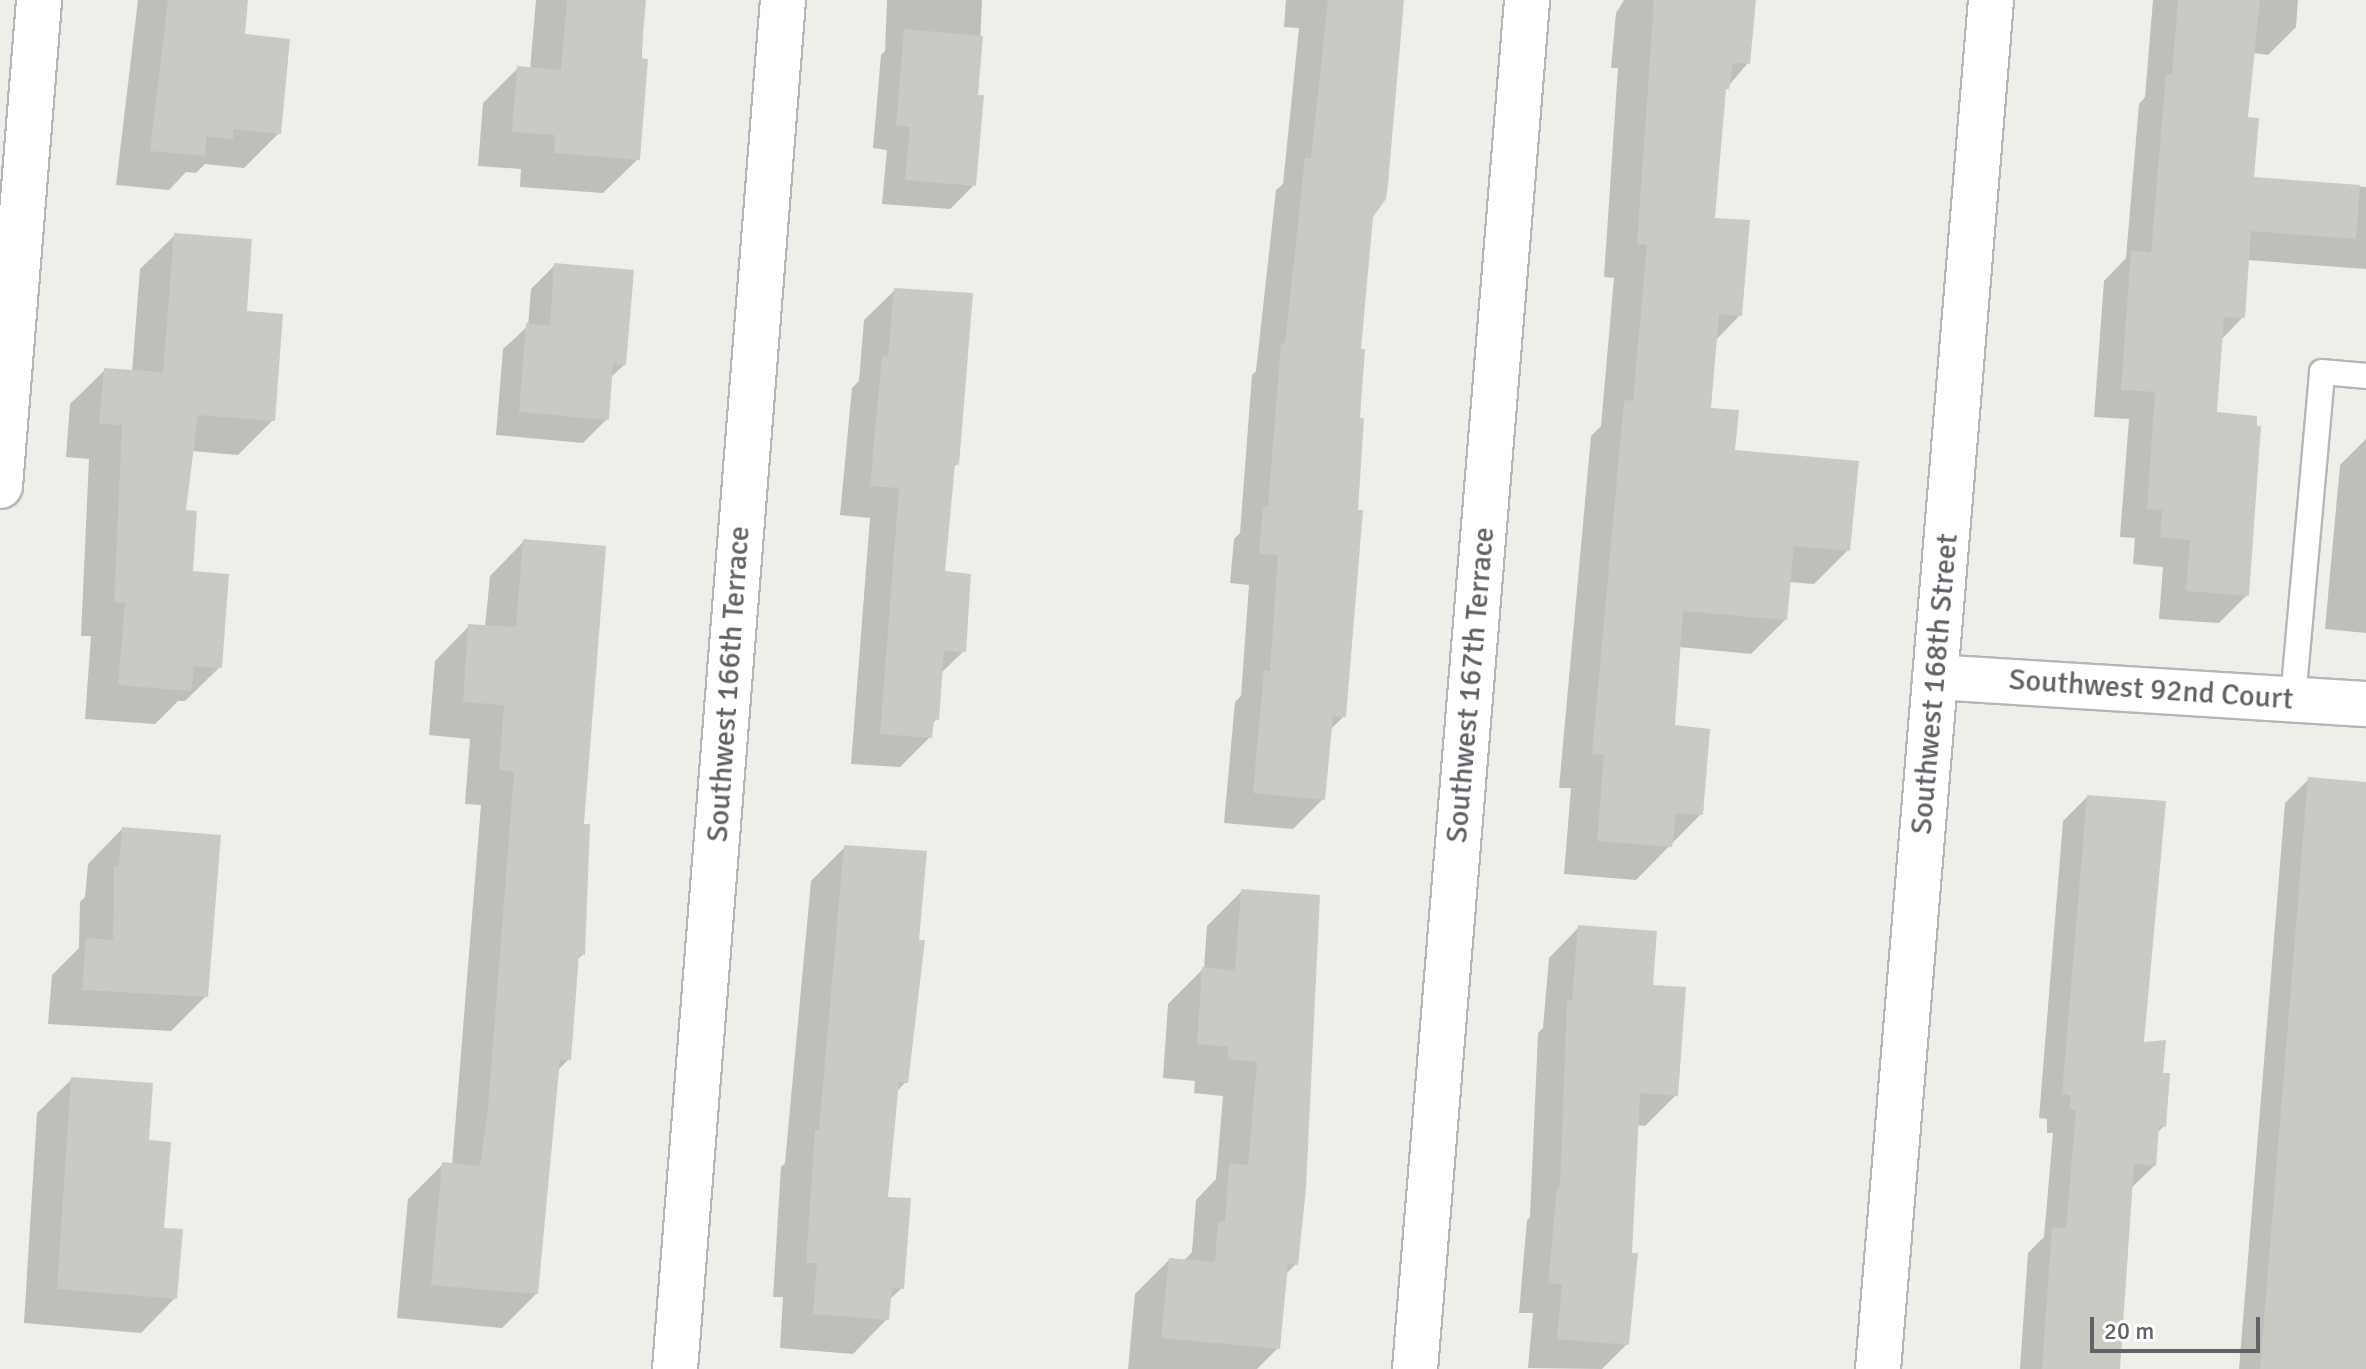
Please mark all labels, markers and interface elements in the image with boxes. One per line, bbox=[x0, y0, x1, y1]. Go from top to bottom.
street label: Southwest 166th Terrace bbox=[700, 525, 758, 843]
street label: Southwest 167th Terrace bbox=[1439, 526, 1503, 844]
street label: Southwest 168th Street bbox=[1904, 532, 1966, 836]
street label: Southwest 92nd Court bbox=[2008, 662, 2294, 718]
scale bar bbox=[2094, 1301, 2264, 1351]
text: 20 m bbox=[2104, 1316, 2154, 1346]

